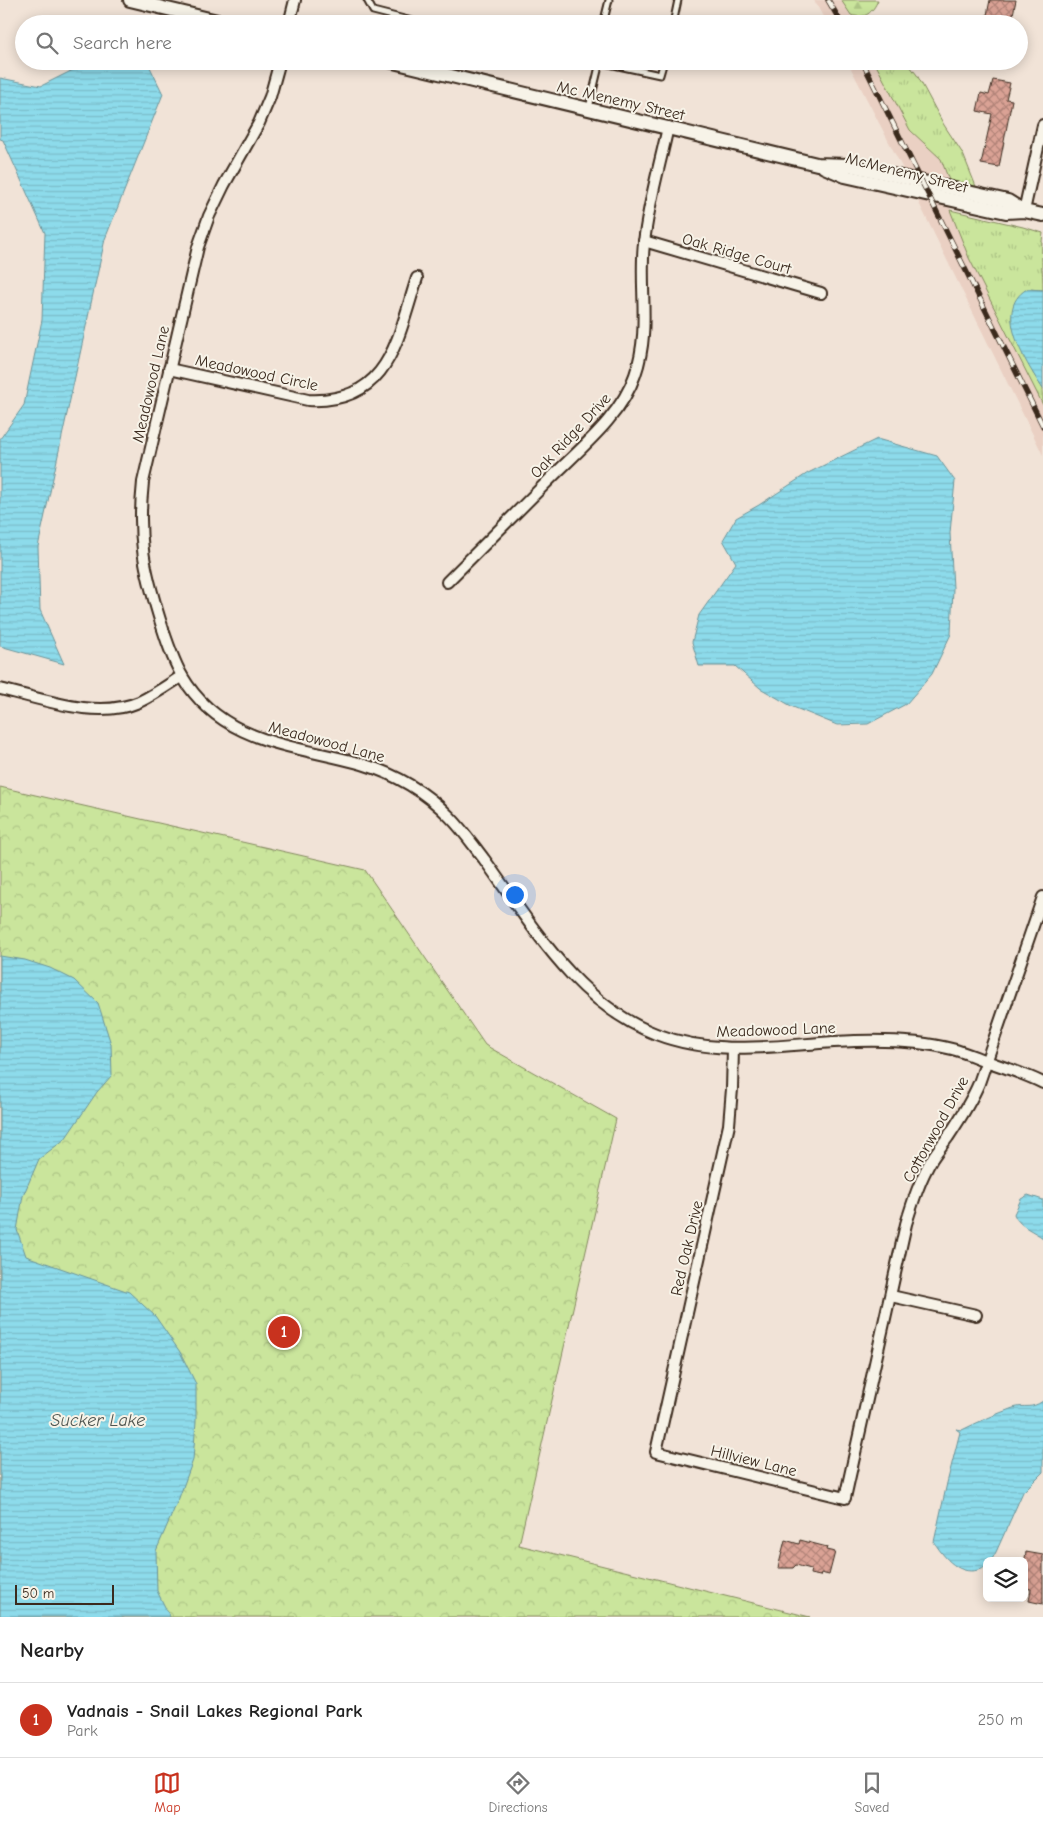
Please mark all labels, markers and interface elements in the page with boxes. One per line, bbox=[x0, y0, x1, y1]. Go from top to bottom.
search box bbox=[15, 15, 1028, 70]
icon: search bbox=[33, 29, 61, 57]
text: Search here bbox=[73, 32, 172, 54]
street label: Mc Menemy Street bbox=[555, 78, 687, 125]
street label: McMenemy Street bbox=[844, 149, 970, 197]
street label: Oak Ridge Court bbox=[680, 230, 794, 278]
street label: Meadowood Lane bbox=[129, 324, 173, 444]
street label: Meadowood Circle bbox=[194, 351, 320, 395]
street label: Oak Ridge Drive bbox=[527, 389, 615, 482]
street label: Meadowood Lane bbox=[267, 718, 387, 766]
your location bbox=[502, 882, 528, 908]
street label: Meadowood Lane bbox=[716, 1019, 836, 1041]
street label: Cottonwood Drive bbox=[899, 1073, 972, 1186]
street label: Red Oak Drive bbox=[667, 1199, 707, 1298]
pin: 1 bbox=[268, 1313, 300, 1351]
water label: Sucker Lake bbox=[51, 1410, 145, 1431]
street label: Hillview Lane bbox=[709, 1442, 799, 1480]
map controls bbox=[983, 1557, 1028, 1602]
button: layers bbox=[983, 1557, 1028, 1602]
scale bar bbox=[15, 1582, 114, 1605]
text: 50 m bbox=[22, 1585, 54, 1602]
text: Nearby bbox=[20, 1638, 84, 1662]
text: Vadnais - Snail Lakes Regional Park bbox=[67, 1700, 362, 1722]
text: 1 bbox=[33, 1711, 39, 1729]
text: 250 m bbox=[978, 1711, 1023, 1729]
text: Park bbox=[67, 1722, 98, 1740]
tab: Map bbox=[153, 1769, 181, 1816]
tab: Directions bbox=[488, 1769, 548, 1816]
tab: Saved bbox=[855, 1769, 890, 1816]

